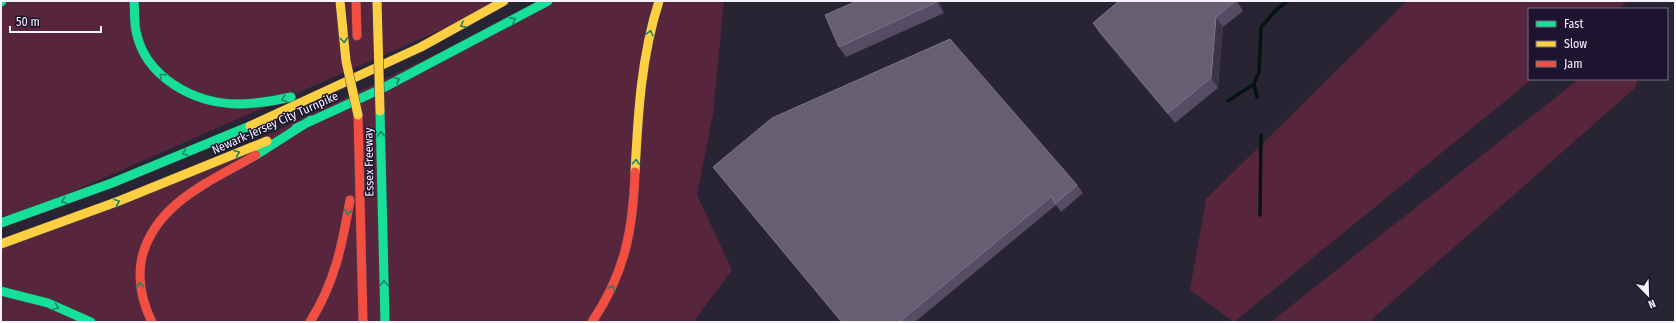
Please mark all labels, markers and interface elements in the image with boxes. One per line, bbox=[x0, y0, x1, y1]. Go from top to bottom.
scale bar bbox=[10, 8, 101, 34]
legend bbox=[1528, 8, 1668, 80]
text: 50 m bbox=[16, 15, 40, 29]
text: Fast bbox=[1564, 17, 1583, 31]
one-way arrow bbox=[509, 18, 516, 25]
one-way arrow bbox=[460, 20, 468, 27]
one-way arrow bbox=[645, 29, 653, 36]
one-way arrow bbox=[340, 37, 349, 43]
text: Slow bbox=[1564, 37, 1587, 51]
text: Jam bbox=[1564, 57, 1582, 71]
one-way arrow bbox=[159, 73, 167, 81]
one-way arrow bbox=[393, 77, 401, 85]
street label: Newark-Jersey City Turnpike bbox=[210, 89, 340, 157]
one-way arrow bbox=[281, 94, 288, 103]
street label: Essex Freeway bbox=[361, 127, 377, 197]
one-way arrow bbox=[376, 131, 385, 137]
one-way arrow bbox=[182, 149, 189, 157]
one-way arrow bbox=[233, 150, 241, 158]
one-way arrow bbox=[632, 159, 641, 165]
one-way arrow bbox=[61, 196, 68, 204]
one-way arrow bbox=[113, 198, 120, 206]
one-way arrow bbox=[344, 209, 353, 215]
north arrow bbox=[1628, 275, 1668, 315]
one-way arrow bbox=[380, 280, 388, 286]
one-way arrow bbox=[136, 282, 145, 288]
one-way arrow bbox=[607, 285, 615, 293]
text: N bbox=[1646, 296, 1657, 311]
one-way arrow bbox=[53, 302, 60, 310]

